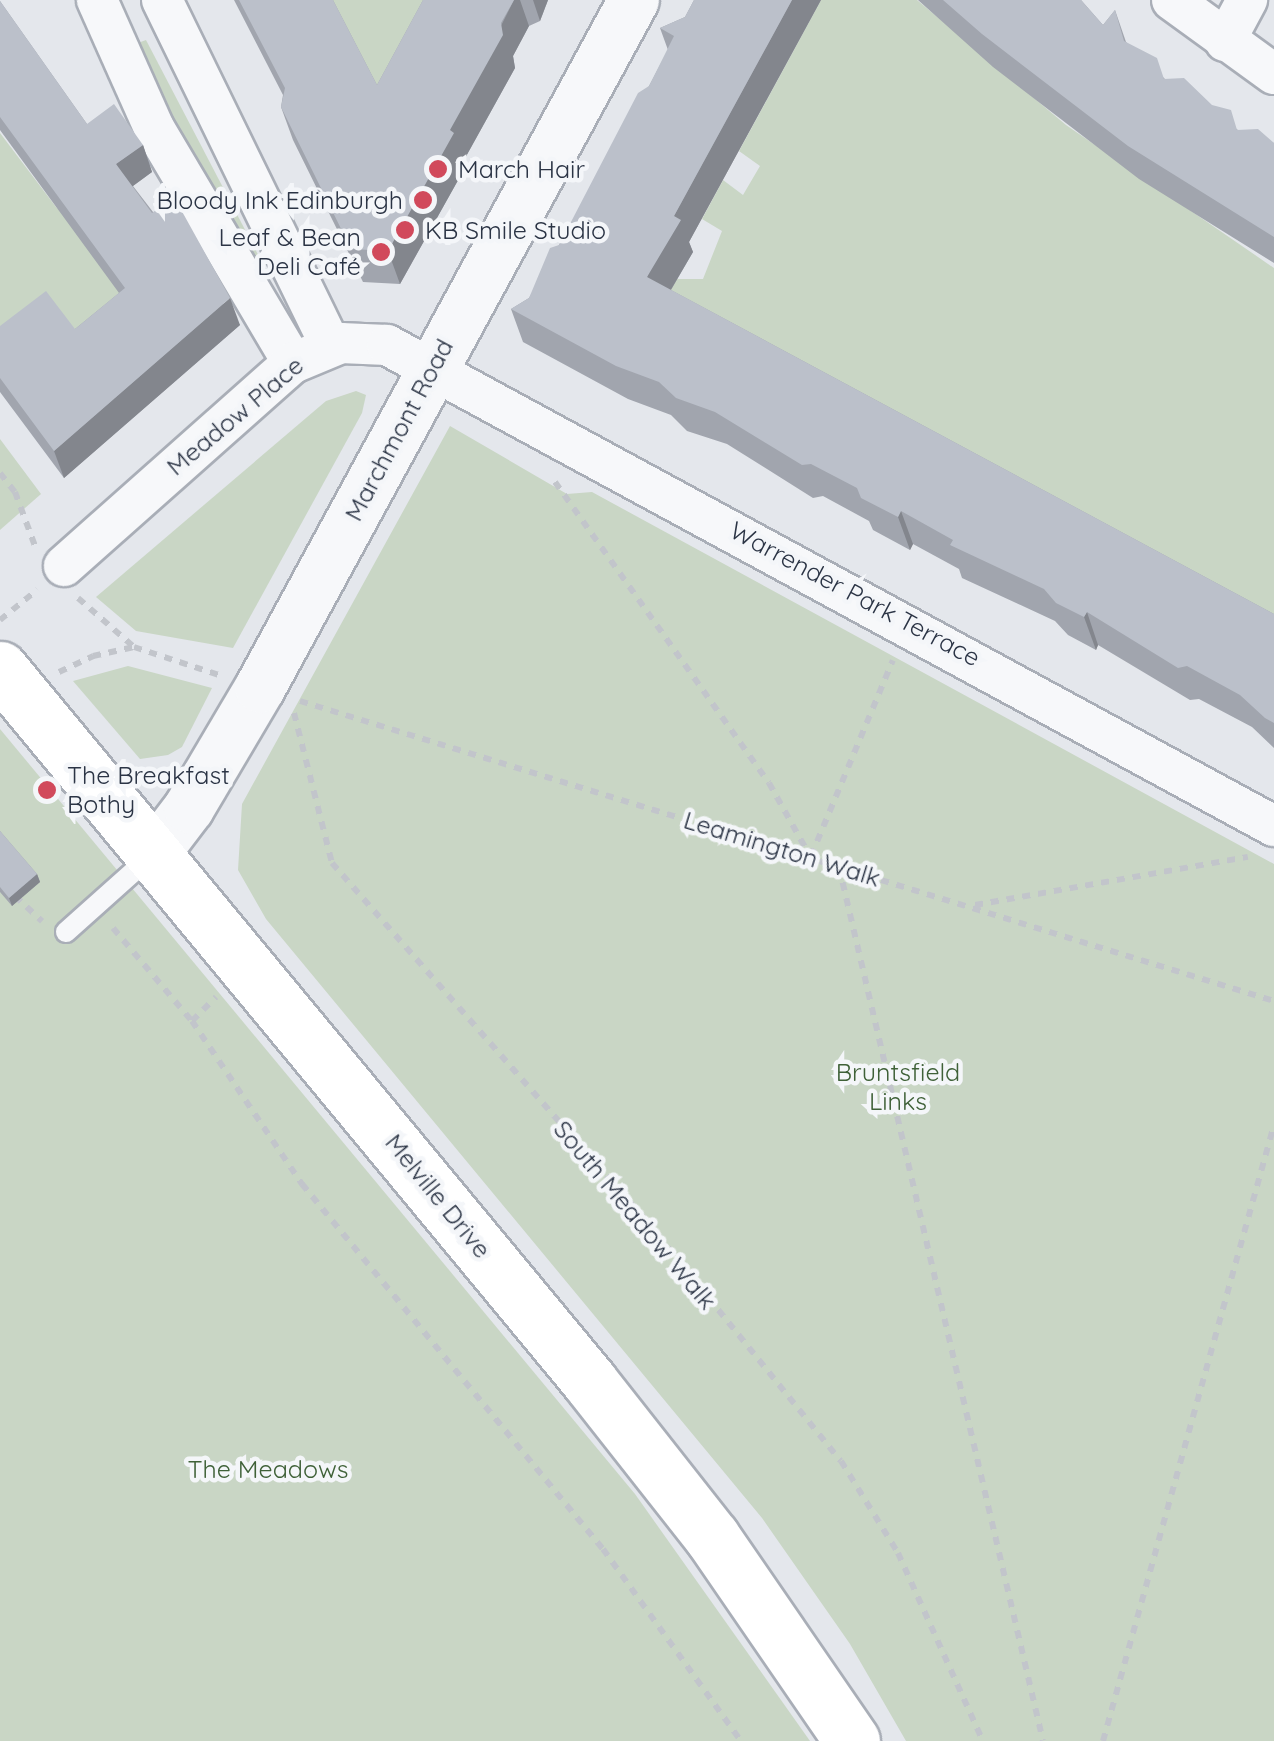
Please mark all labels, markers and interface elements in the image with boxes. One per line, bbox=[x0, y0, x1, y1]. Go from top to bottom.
place label: March Hair bbox=[458, 154, 585, 184]
marker: March Hair bbox=[427, 158, 449, 180]
place label: Bloody Ink Edinburgh bbox=[157, 185, 403, 215]
marker: Bloody Ink Edinburgh bbox=[412, 189, 434, 211]
place label: KB Smile Studio bbox=[425, 215, 606, 245]
marker: KB Smile Studio bbox=[394, 219, 416, 241]
place label: Leaf & Bean Deli Café bbox=[219, 223, 361, 282]
marker: Leaf & Bean Deli Café bbox=[370, 241, 392, 263]
street label: Marchmont Road bbox=[338, 334, 460, 526]
street label: Meadow Place bbox=[161, 350, 309, 482]
street label: Warrender Park Terrace bbox=[725, 515, 985, 673]
place label: The Breakfast Bothy bbox=[67, 761, 230, 820]
marker: The Breakfast Bothy bbox=[36, 779, 58, 801]
street label: Leamington Walk bbox=[680, 805, 884, 893]
park label: Bruntsfield Links bbox=[836, 1058, 960, 1117]
street label: South Meadow Walk bbox=[547, 1115, 723, 1315]
street label: Melville Drive bbox=[379, 1128, 497, 1264]
park label: The Meadows bbox=[188, 1454, 348, 1484]

